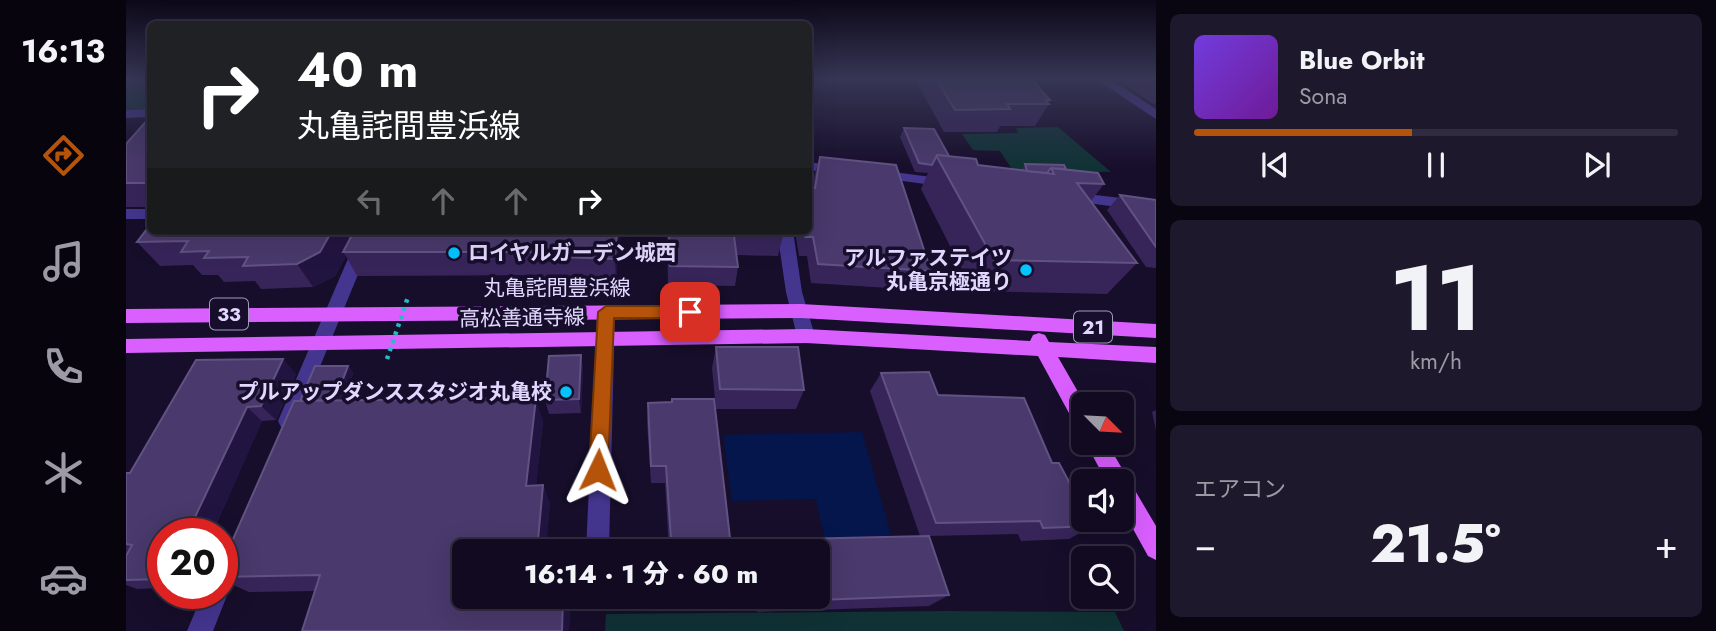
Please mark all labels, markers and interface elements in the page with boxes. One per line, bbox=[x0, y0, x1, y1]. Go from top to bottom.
text: 16:13 bbox=[21, 28, 105, 74]
text: 40 m bbox=[297, 35, 419, 105]
text: Blue Orbit bbox=[1299, 41, 1424, 79]
icon: right bbox=[182, 49, 273, 140]
text: Sona bbox=[1299, 79, 1347, 113]
text: 丸亀詫間豊浜線 bbox=[297, 103, 521, 149]
icon: directions bbox=[39, 131, 88, 180]
icon: previous bbox=[1256, 146, 1294, 184]
icon: pause bbox=[1417, 146, 1455, 184]
icon: next bbox=[1578, 146, 1616, 184]
icon: left bbox=[351, 182, 389, 220]
icon: ahead bbox=[424, 182, 462, 220]
icon: ahead bbox=[497, 182, 535, 220]
icon: right bbox=[570, 182, 608, 220]
text: 11 bbox=[1390, 233, 1482, 364]
icon: music bbox=[39, 237, 88, 286]
place label: ロイヤルガーデン城西 bbox=[468, 238, 677, 268]
place label: アルファステイツ 丸亀京極通り bbox=[844, 243, 1012, 297]
marker: ロイヤルガーデン城西 bbox=[446, 245, 462, 261]
marker: アルファステイツ 丸亀京極通り bbox=[1018, 262, 1034, 278]
street label: 丸亀詫間豊浜線 bbox=[484, 273, 631, 303]
pin bbox=[660, 282, 720, 342]
icon: arrive bbox=[671, 293, 709, 331]
road number: 33 bbox=[210, 298, 248, 330]
street label: 高松善通寺線 bbox=[459, 302, 585, 334]
road number: 21 bbox=[1074, 312, 1112, 342]
icon: phone bbox=[39, 342, 88, 391]
text: km/h bbox=[1410, 344, 1462, 378]
place label: プルアップダンススタジオ丸亀校 bbox=[237, 377, 552, 407]
marker: プルアップダンススタジオ丸亀校 bbox=[558, 384, 574, 400]
north arrow bbox=[1071, 392, 1134, 455]
map controls bbox=[1071, 392, 1134, 609]
position arrow bbox=[561, 433, 635, 507]
icon: climate bbox=[39, 448, 88, 497]
button: sound bbox=[1071, 469, 1134, 532]
text: エアコン bbox=[1194, 472, 1286, 506]
text: 21.5° bbox=[1370, 506, 1501, 582]
text: − bbox=[1194, 517, 1216, 572]
text: + bbox=[1655, 517, 1678, 572]
speed limit sign: 20 bbox=[147, 518, 238, 609]
button: search bbox=[1071, 546, 1134, 609]
icon: car bbox=[39, 554, 88, 603]
text: 16:14 · 1 分 · 60 m bbox=[524, 555, 758, 593]

